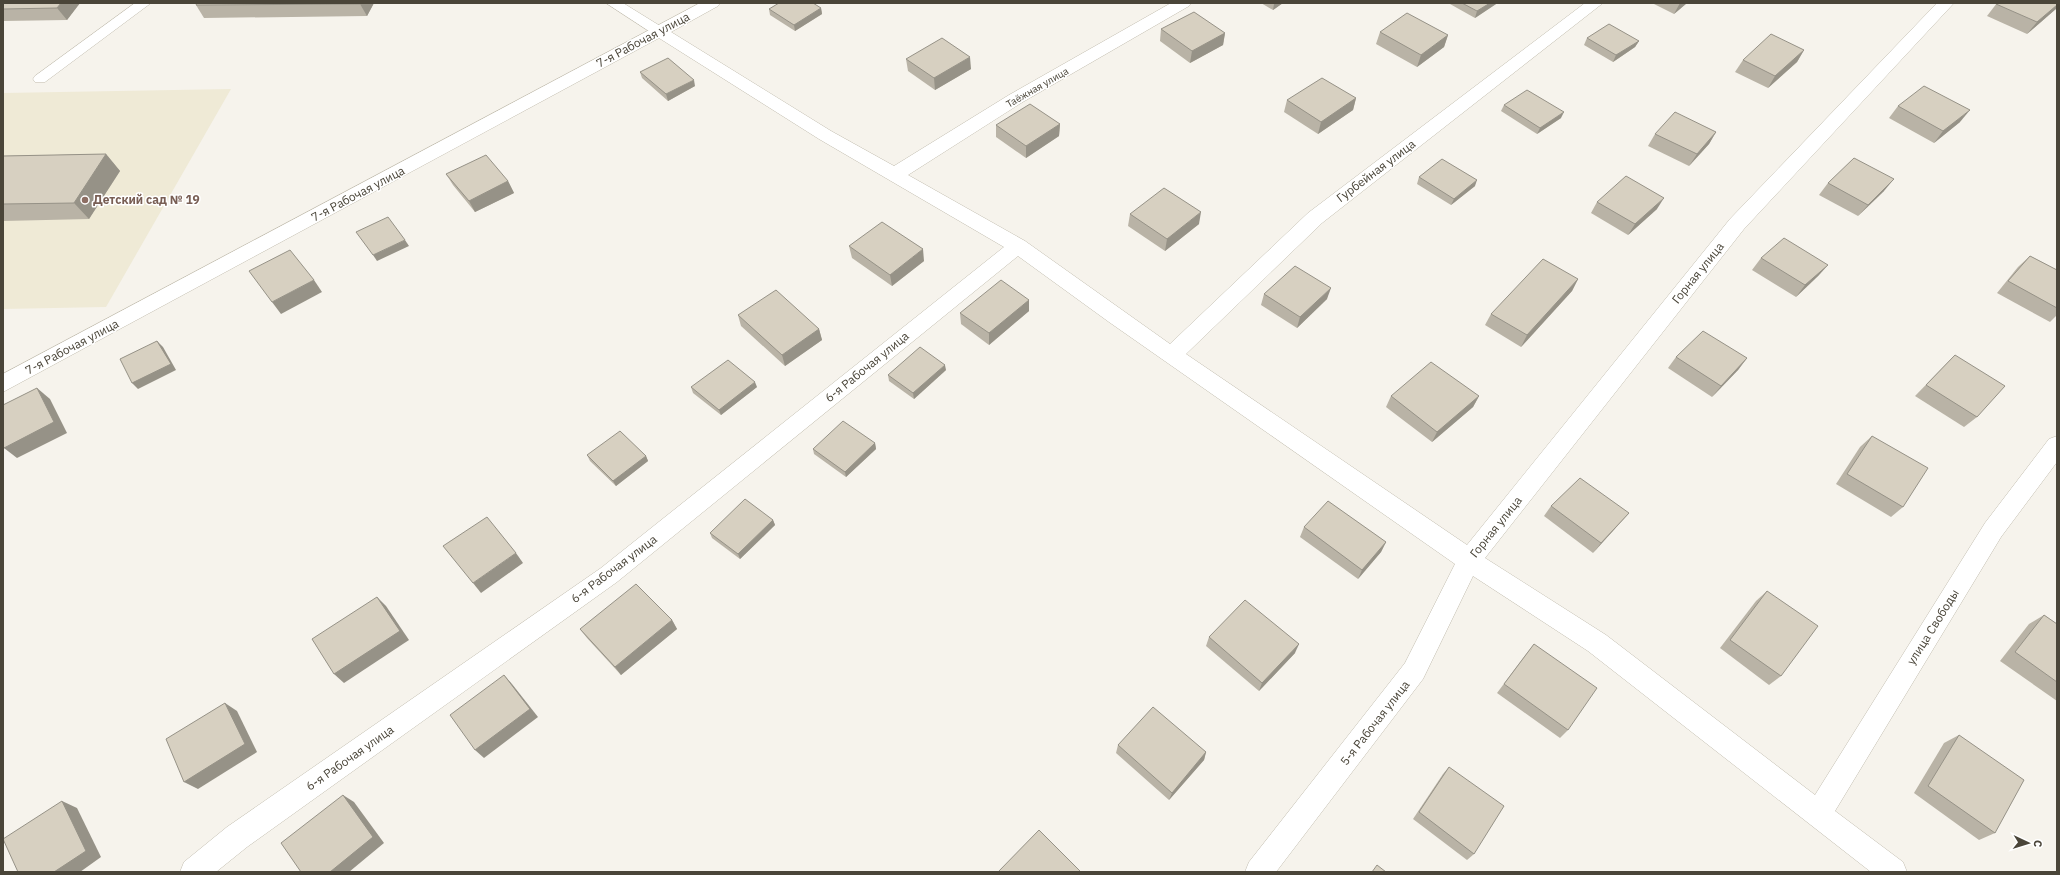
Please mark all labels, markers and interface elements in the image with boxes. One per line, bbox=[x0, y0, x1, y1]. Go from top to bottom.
street label: 7-я Рабочая улица bbox=[593, 8, 693, 71]
street label: Таёжная улица bbox=[1004, 64, 1071, 111]
street label: Гурбейная улица bbox=[1333, 136, 1419, 205]
street label: 7-я Рабочая улица bbox=[308, 162, 408, 225]
place label: Детский сад № 19 bbox=[93, 192, 200, 207]
marker: Детский сад № 19 bbox=[80, 195, 90, 205]
street label: Горная улица bbox=[1668, 239, 1727, 306]
street label: 7-я Рабочая улица bbox=[22, 315, 122, 378]
street label: 6-я Рабочая улица bbox=[822, 328, 912, 405]
street label: Горная улица bbox=[1466, 493, 1525, 560]
street label: 6-я Рабочая улица bbox=[568, 531, 660, 606]
street label: улица Свободы bbox=[1903, 586, 1962, 667]
street label: 5-я Рабочая улица bbox=[1337, 677, 1413, 768]
street label: 6-я Рабочая улица bbox=[303, 721, 397, 793]
north arrow bbox=[2008, 823, 2048, 863]
text: С bbox=[2031, 840, 2045, 848]

